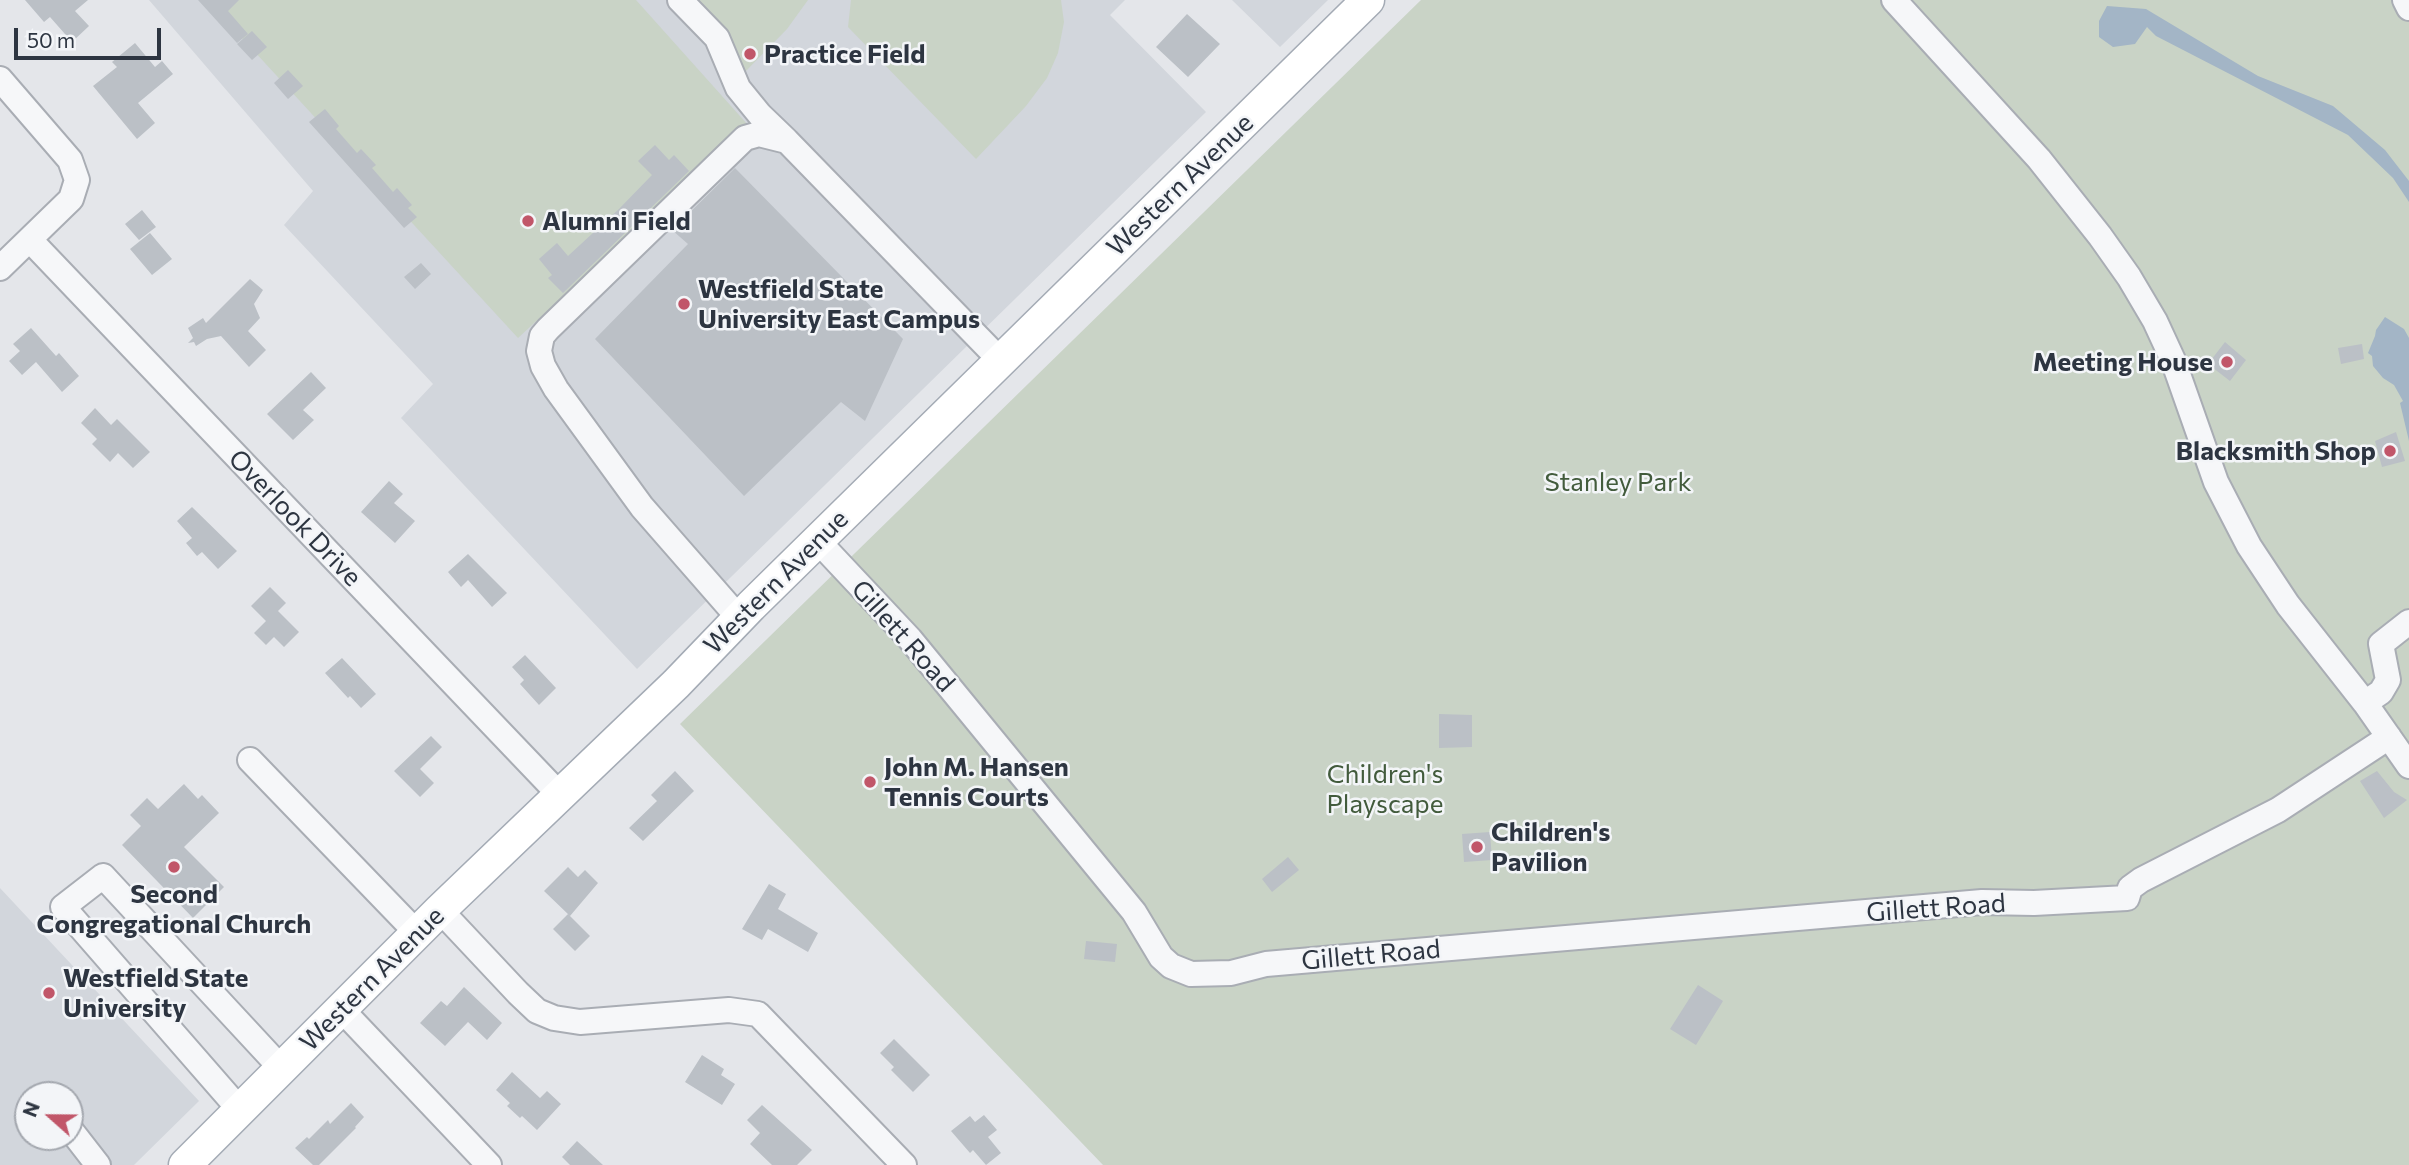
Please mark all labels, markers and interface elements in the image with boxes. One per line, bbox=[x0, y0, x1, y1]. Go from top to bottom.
scale bar bbox=[18, 14, 164, 58]
text: 50 m bbox=[27, 27, 75, 52]
place label: Practice Field bbox=[764, 38, 925, 70]
marker: Practice Field bbox=[742, 46, 758, 62]
street label: Western Avenue bbox=[1100, 107, 1260, 263]
place label: Alumni Field bbox=[542, 205, 691, 237]
marker: Alumni Field bbox=[520, 213, 536, 229]
place label: Westfield State University East Campus bbox=[698, 273, 980, 334]
marker: Westfield State University East Campus bbox=[676, 296, 692, 312]
place label: Meeting House bbox=[2033, 346, 2213, 378]
marker: Meeting House bbox=[2219, 354, 2235, 370]
place label: Blacksmith Shop bbox=[2176, 435, 2376, 467]
street label: Overlook Drive bbox=[222, 443, 368, 593]
marker: Blacksmith Shop bbox=[2382, 443, 2398, 459]
park label: Stanley Park bbox=[1545, 466, 1691, 498]
street label: Western Avenue bbox=[697, 503, 855, 661]
street label: Gillett Road bbox=[845, 574, 961, 698]
place label: John M. Hansen Tennis Courts bbox=[884, 751, 1069, 812]
park label: Children's Playscape bbox=[1327, 758, 1443, 820]
marker: John M. Hansen Tennis Courts bbox=[862, 774, 878, 790]
place label: Children's Pavilion bbox=[1491, 816, 1610, 878]
marker: Children's Pavilion bbox=[1469, 839, 1485, 855]
marker: Second Congregational Church bbox=[166, 859, 182, 875]
place label: Second Congregational Church bbox=[37, 878, 311, 940]
street label: Gillett Road bbox=[1865, 888, 2007, 928]
street label: Western Avenue bbox=[293, 900, 451, 1058]
street label: Gillett Road bbox=[1300, 933, 1442, 977]
place label: Westfield State University bbox=[63, 962, 248, 1024]
marker: Westfield State University bbox=[41, 985, 57, 1001]
north arrow bbox=[14, 1081, 84, 1151]
text: N bbox=[18, 1098, 44, 1120]

